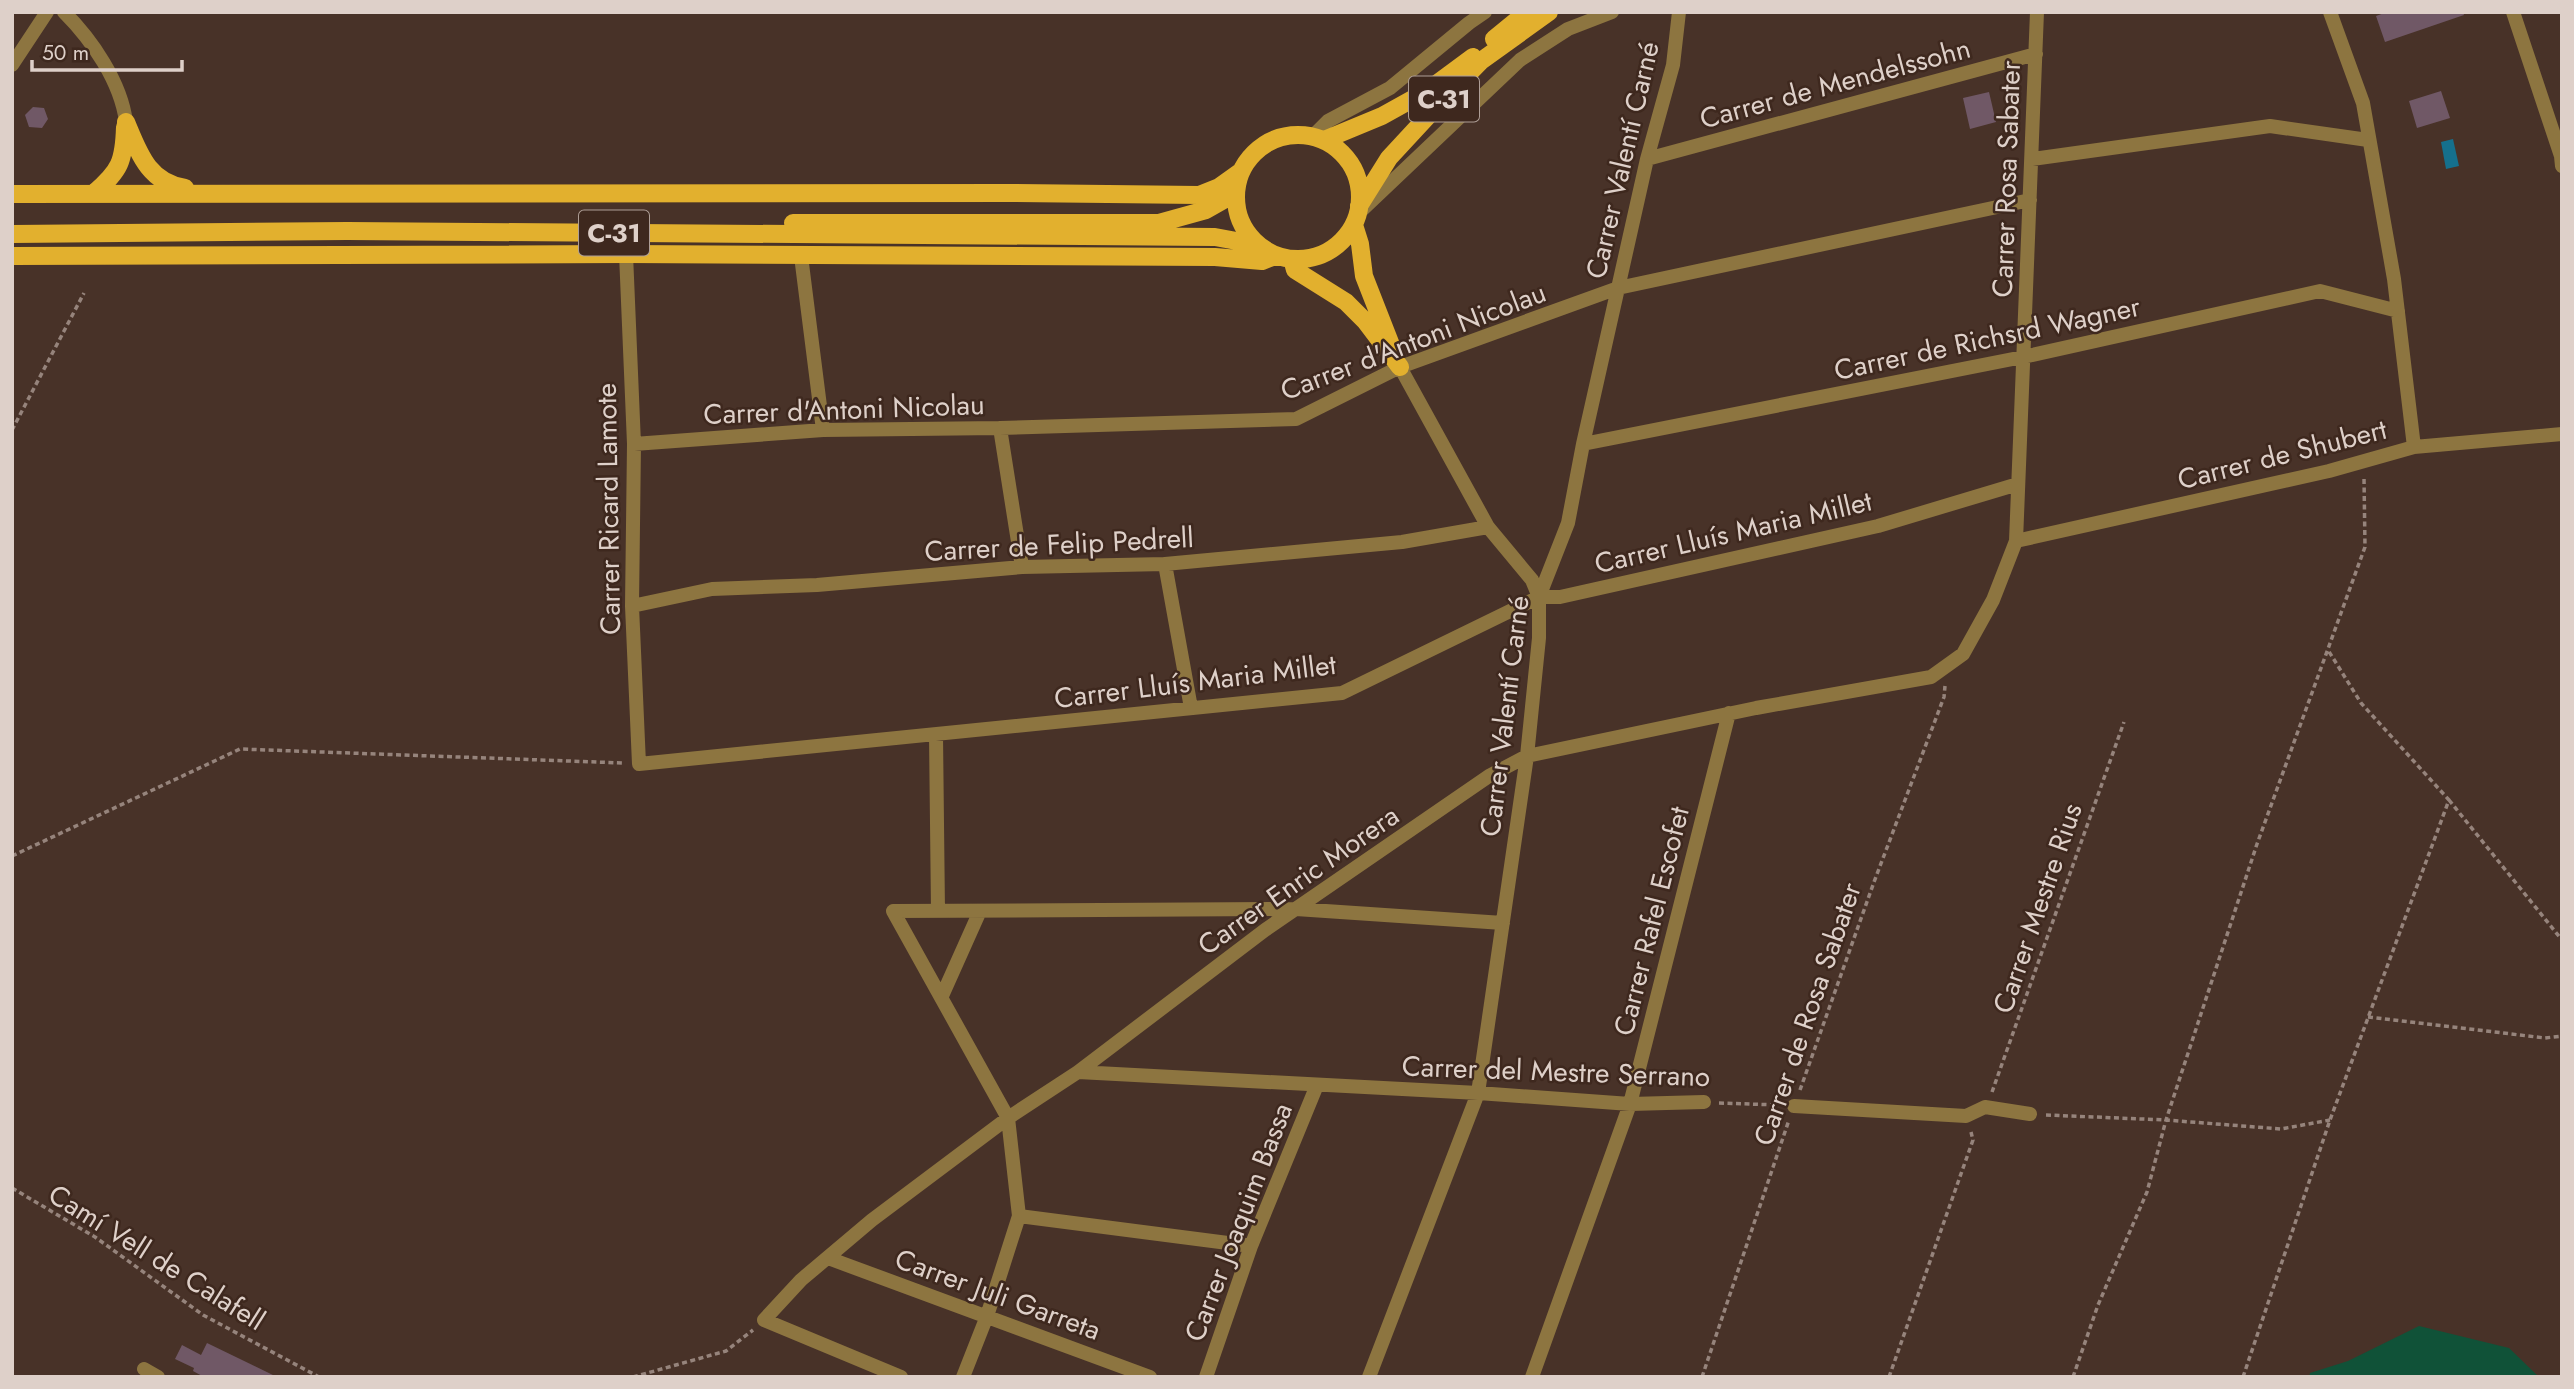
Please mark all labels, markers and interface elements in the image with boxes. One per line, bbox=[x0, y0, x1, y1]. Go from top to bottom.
scale bar bbox=[32, 28, 182, 72]
street label: Carrer de Mendelssohn bbox=[1695, 28, 1975, 139]
street label: Carrer Valentí Carné bbox=[1575, 37, 1670, 283]
text: 50 m bbox=[42, 38, 89, 68]
street label: Carrer Rosa Sabater bbox=[1982, 59, 2031, 298]
road number: C-31 bbox=[1409, 76, 1479, 122]
road number: C-31 bbox=[579, 210, 649, 256]
street label: Carrer d'Antoni Nicolau bbox=[1274, 272, 1552, 411]
street label: Carrer de Richsrd Wagner bbox=[1830, 286, 2144, 391]
street label: Carrer Ricard Lamote bbox=[586, 383, 631, 635]
street label: Carrer d'Antoni Nicolau bbox=[703, 384, 985, 435]
street label: Carrer de Shubert bbox=[2173, 409, 2391, 500]
street label: Carrer Lluís Maria Millet bbox=[1590, 481, 1876, 584]
street label: Carrer de Felip Pedrell bbox=[923, 517, 1195, 572]
street label: Carrer Valentí Carné bbox=[1469, 593, 1540, 839]
street label: Carrer Lluís Maria Millet bbox=[1052, 644, 1338, 719]
street label: Carrer Enric Morera bbox=[1189, 796, 1407, 965]
street label: Carrer Mestre Rius bbox=[1982, 798, 2093, 1019]
street label: Carrer Rafel Escofet bbox=[1603, 802, 1700, 1040]
street label: Carrer de Rosa Sabater bbox=[1743, 877, 1872, 1151]
street label: Carrer del Mestre Serrano bbox=[1401, 1046, 1711, 1097]
street label: Carrer Joaquim Bassa bbox=[1174, 1097, 1303, 1347]
street label: Camí Vell de Calafell bbox=[40, 1174, 273, 1341]
street label: Carrer Juli Garreta bbox=[889, 1238, 1106, 1351]

